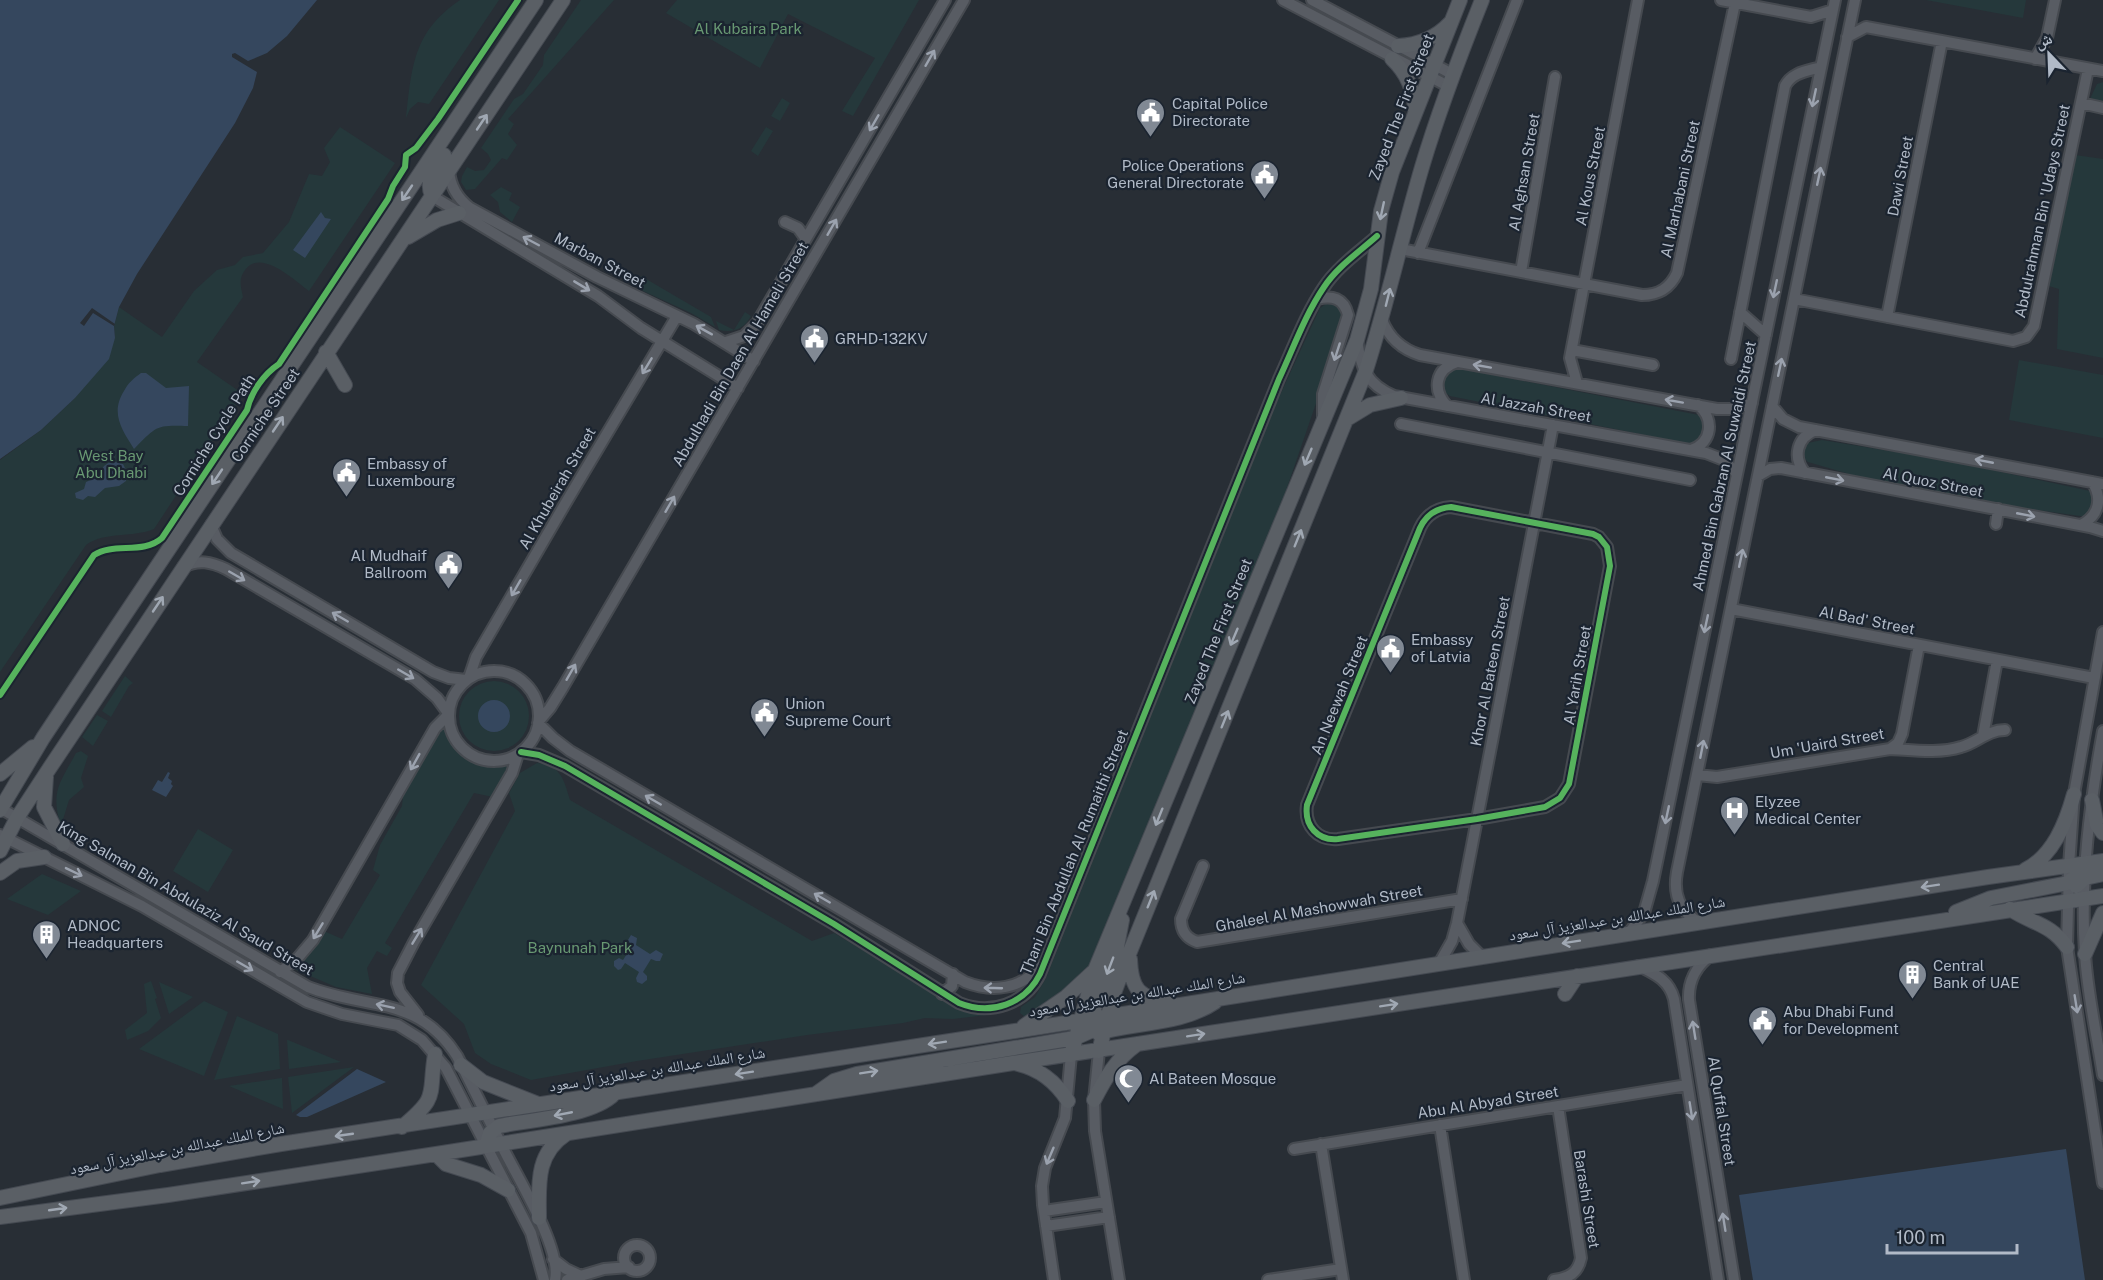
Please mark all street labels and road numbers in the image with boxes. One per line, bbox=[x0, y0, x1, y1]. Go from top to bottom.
street label: Zayed The First Street bbox=[1365, 31, 1437, 183]
street label: Abdulrahman Bin 'Udays Street bbox=[2011, 102, 2073, 319]
street label: Al Aghsan Street bbox=[1505, 112, 1543, 232]
street label: Al Marhabani Street bbox=[1657, 119, 1703, 259]
street label: Al Kous Street bbox=[1572, 125, 1608, 227]
street label: Dawi Street bbox=[1884, 134, 1916, 218]
street label: Marban Street bbox=[552, 229, 649, 291]
street label: Abdulhadi Bin Daen Al Hameli Street bbox=[669, 239, 812, 469]
street label: Ahmed Bin Gabran Al Suwaidi Street bbox=[1689, 339, 1759, 593]
street label: Corniche Street bbox=[227, 365, 303, 465]
street label: Corniche Cycle Path bbox=[170, 371, 258, 499]
street label: Al Jazzah Street bbox=[1479, 389, 1593, 425]
street label: Al Khubeirah Street bbox=[515, 424, 599, 552]
street label: Al Quoz Street bbox=[1881, 464, 1985, 500]
street label: Zayed The First Street bbox=[1181, 556, 1255, 706]
street label: Khor Al Bateen Street bbox=[1467, 594, 1513, 747]
street label: Al Bad' Street bbox=[1818, 602, 1916, 638]
street label: Al Yarih Street bbox=[1560, 624, 1594, 726]
street label: An Neewah Street bbox=[1307, 633, 1371, 757]
street label: Um 'Uaird Street bbox=[1769, 725, 1886, 761]
street label: Thani Bin Abdullah Al Rumaithi Street bbox=[1017, 727, 1131, 977]
street label: King Salman Bin Abdulaziz Al Saud Street bbox=[55, 818, 317, 979]
street label: Ghaleel Al Mashowwah Street bbox=[1214, 881, 1424, 935]
street label: شارع الملك عبدالله بن عبدالعزيز آل سعود bbox=[1508, 893, 1727, 945]
street label: شارع الملك عبدالله بن عبدالعزيز آل سعود bbox=[1028, 969, 1247, 1021]
street label: شارع الملك عبدالله بن عبدالعزيز آل سعود bbox=[548, 1044, 767, 1096]
street label: Al Quffal Street bbox=[1705, 1055, 1739, 1167]
street label: Abu Al Abyad Street bbox=[1416, 1082, 1560, 1122]
street label: شارع الملك عبدالله بن عبدالعزيز آل سعود bbox=[68, 1119, 286, 1179]
street label: Barashi Street bbox=[1571, 1148, 1603, 1250]

